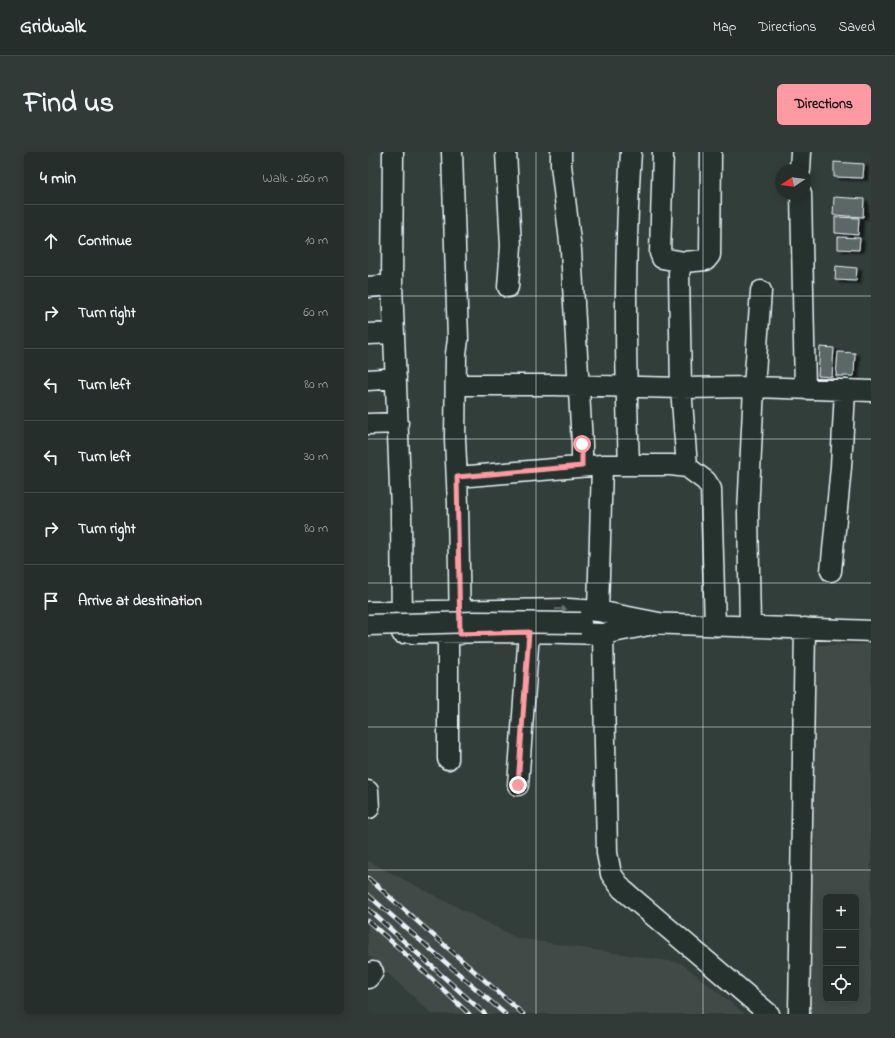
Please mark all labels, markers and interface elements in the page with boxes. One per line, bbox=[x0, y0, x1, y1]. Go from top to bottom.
text: Gridwalk bbox=[20, 14, 86, 41]
text: Map bbox=[713, 17, 736, 38]
text: Directions bbox=[758, 17, 816, 38]
text: Saved bbox=[838, 17, 875, 38]
text: Find us bbox=[24, 84, 114, 125]
button: Directions bbox=[777, 84, 871, 125]
north arrow bbox=[775, 164, 811, 200]
text: 4 min bbox=[40, 166, 76, 191]
text: Walk · 260 m bbox=[263, 169, 328, 188]
icon: ahead bbox=[40, 230, 62, 252]
text: Continue bbox=[78, 230, 132, 252]
text: 10 m bbox=[305, 231, 328, 250]
icon: right bbox=[40, 302, 62, 324]
text: Turn right bbox=[78, 302, 136, 324]
text: 60 m bbox=[303, 303, 328, 322]
icon: left bbox=[40, 374, 62, 396]
text: Turn left bbox=[78, 374, 131, 396]
text: 80 m bbox=[304, 375, 328, 394]
route start bbox=[573, 435, 591, 453]
icon: left bbox=[40, 446, 62, 468]
text: Turn left bbox=[78, 446, 131, 468]
text: 30 m bbox=[304, 447, 328, 466]
icon: right bbox=[40, 518, 62, 540]
text: Turn right bbox=[78, 518, 136, 540]
text: 80 m bbox=[304, 519, 328, 538]
icon: arrive bbox=[40, 590, 62, 612]
text: Arrive at destination bbox=[78, 590, 202, 612]
one-way arrow bbox=[555, 606, 568, 612]
route end bbox=[509, 776, 527, 794]
map controls bbox=[823, 894, 859, 1002]
button: + bbox=[823, 894, 859, 930]
button: − bbox=[823, 930, 859, 966]
button: locate bbox=[823, 966, 859, 1002]

